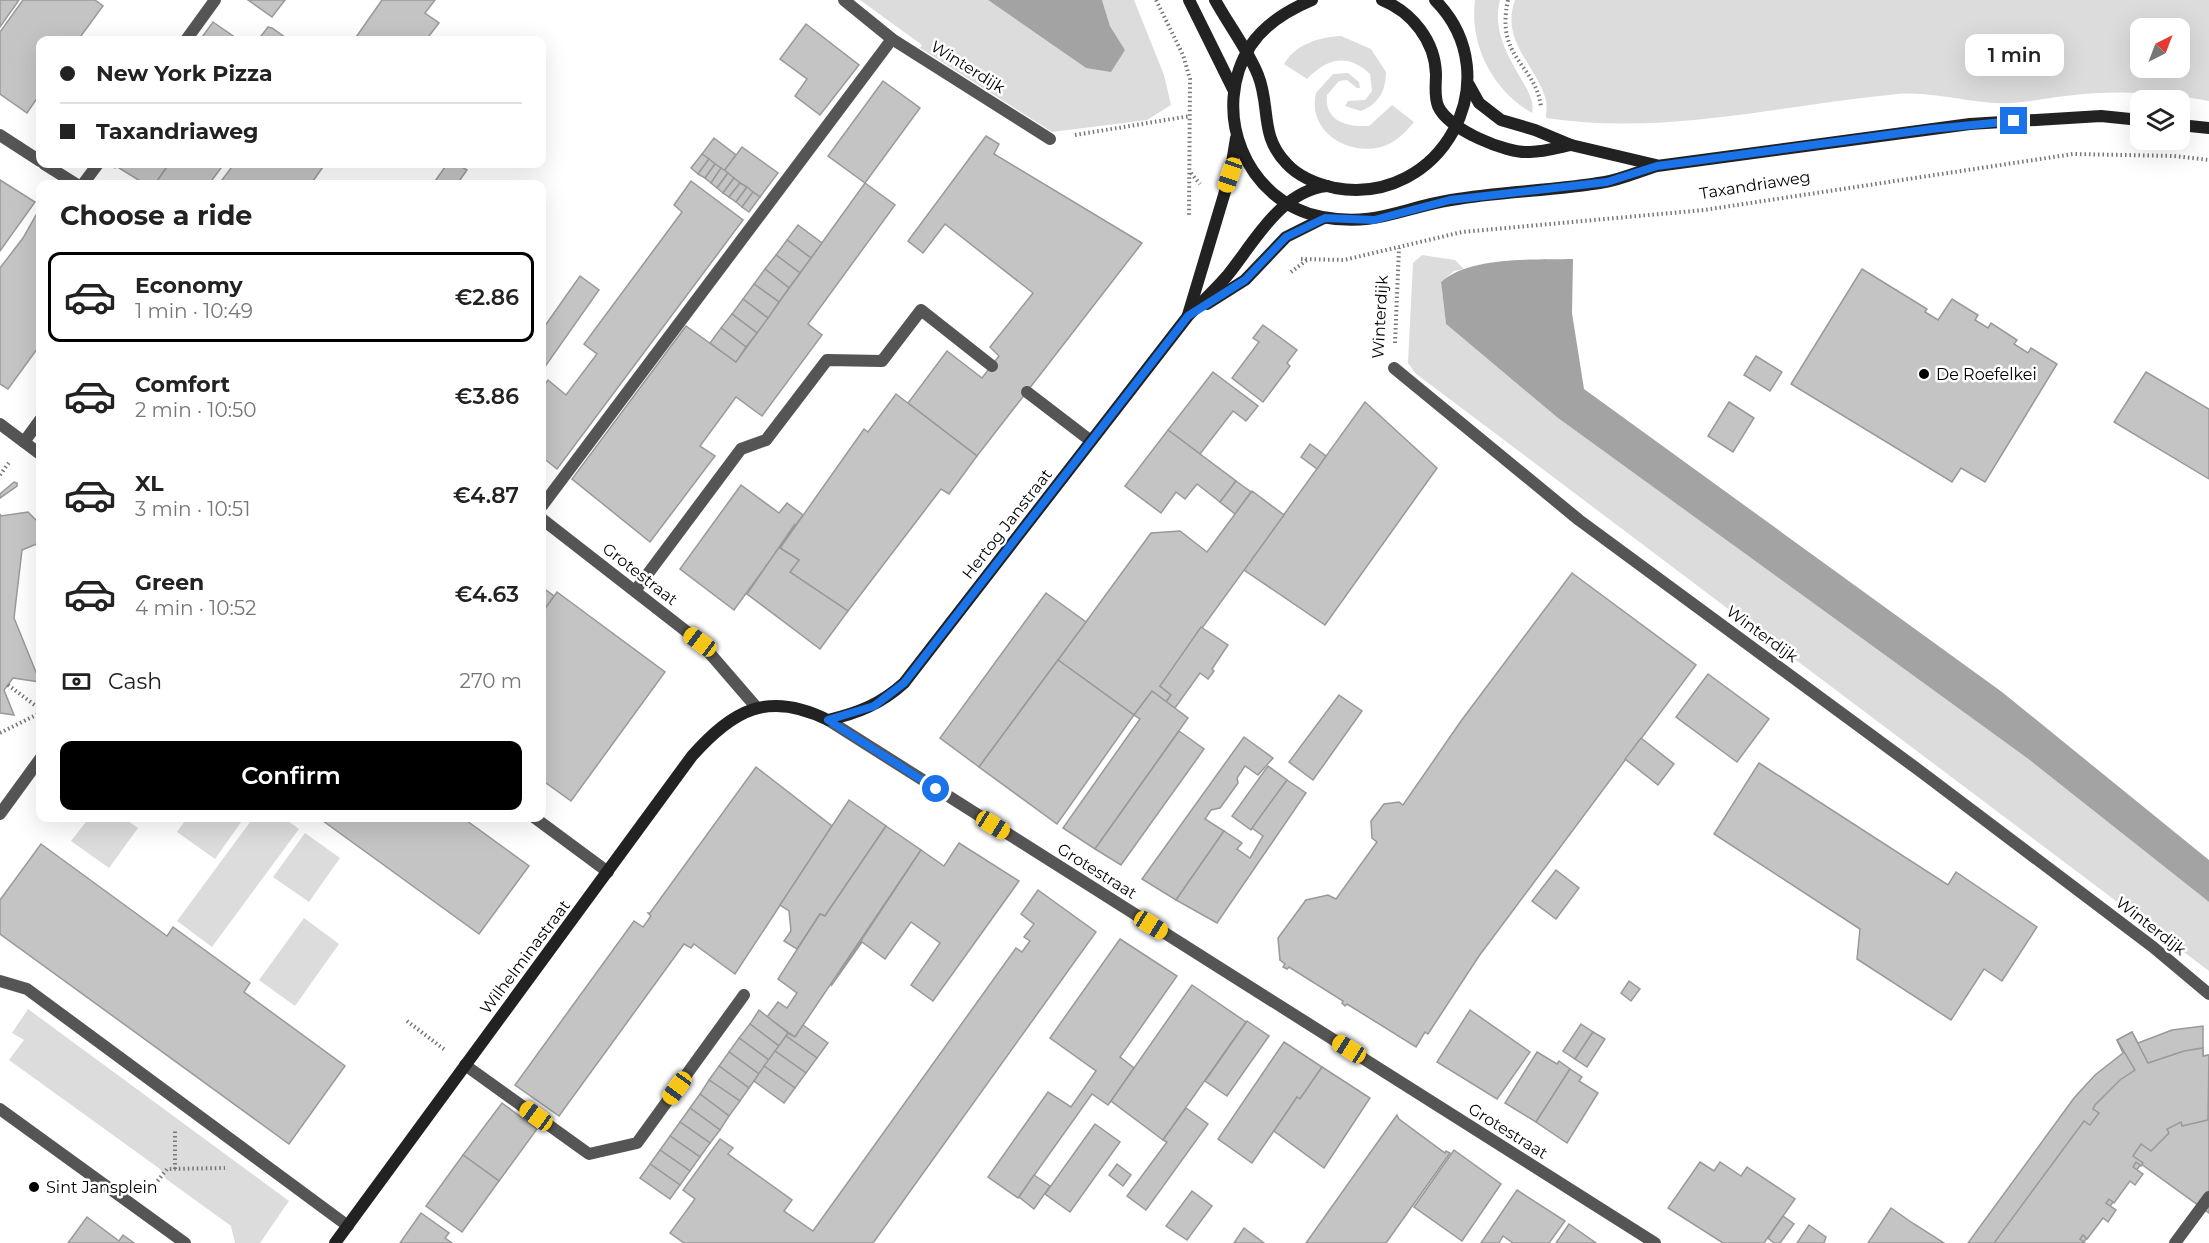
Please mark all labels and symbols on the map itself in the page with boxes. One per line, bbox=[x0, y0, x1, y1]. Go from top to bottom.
north arrow bbox=[2130, 18, 2190, 78]
callout: 1 min bbox=[1964, 34, 2064, 76]
street label: Winterdijk bbox=[927, 37, 1009, 97]
route end bbox=[2000, 107, 2027, 134]
car bbox=[1216, 155, 1244, 195]
street label: Taxandriaweg bbox=[1698, 167, 1812, 203]
street label: Winterdijk bbox=[1368, 274, 1392, 359]
place label: De Roefelkei bbox=[1936, 365, 2037, 384]
marker: De Roefelkei bbox=[1917, 367, 1931, 381]
street label: Hertog Janstraat bbox=[958, 465, 1056, 583]
street label: Grotestraat bbox=[599, 539, 682, 609]
street label: Winterdijk bbox=[1723, 602, 1802, 667]
car bbox=[680, 624, 720, 660]
route start bbox=[922, 775, 949, 802]
car bbox=[973, 808, 1013, 842]
street label: Grotestraat bbox=[1054, 839, 1141, 903]
street label: Winterdijk bbox=[2112, 893, 2190, 960]
street label: Wilhelminastraat bbox=[476, 896, 574, 1018]
car bbox=[1131, 908, 1171, 942]
car bbox=[1329, 1032, 1369, 1066]
car bbox=[659, 1068, 695, 1108]
car bbox=[516, 1098, 556, 1134]
street label: Grotestraat bbox=[1465, 1099, 1552, 1163]
place label: Sint Jansplein bbox=[46, 1178, 158, 1197]
marker: Sint Jansplein bbox=[27, 1180, 41, 1194]

